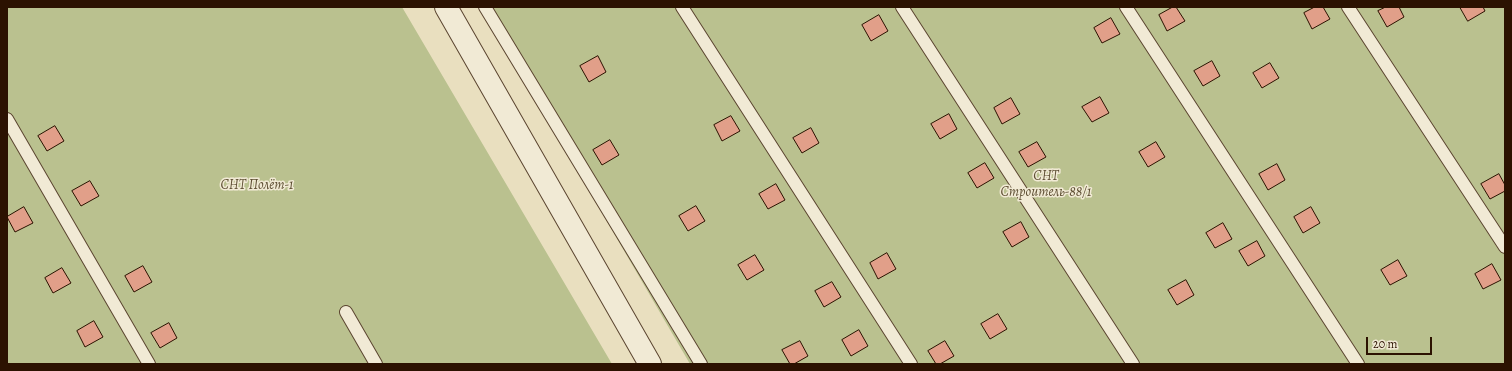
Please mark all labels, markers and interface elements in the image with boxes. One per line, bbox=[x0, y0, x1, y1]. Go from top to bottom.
park label: СНТ Строитель-88/1 bbox=[1001, 169, 1091, 202]
park label: СНТ Полёт-1 bbox=[220, 178, 294, 194]
scale bar bbox=[1368, 329, 1434, 355]
text: 20 m bbox=[1373, 336, 1397, 352]

